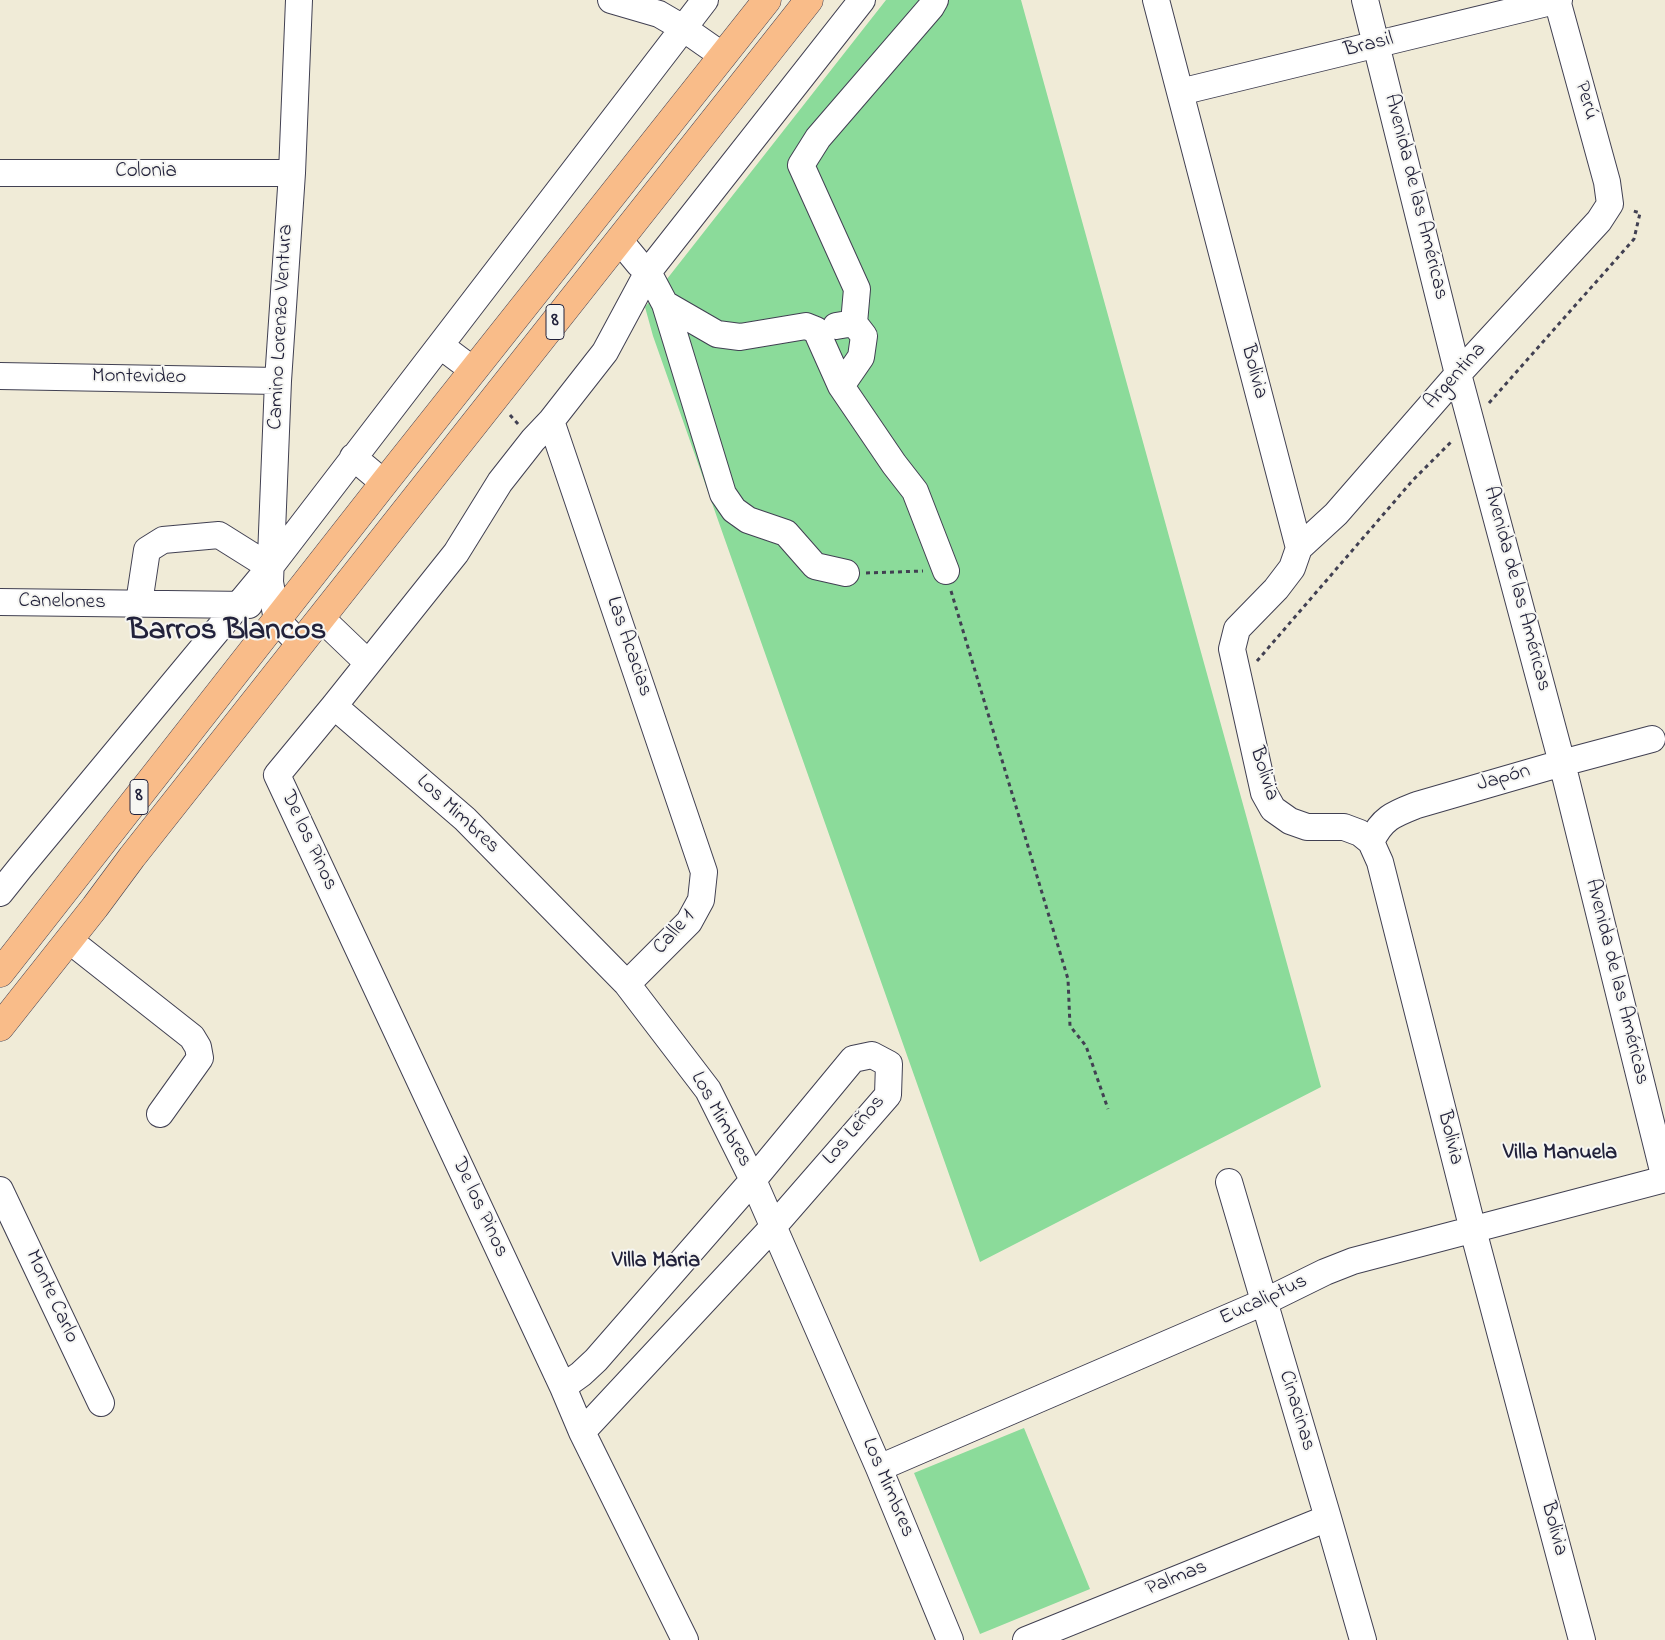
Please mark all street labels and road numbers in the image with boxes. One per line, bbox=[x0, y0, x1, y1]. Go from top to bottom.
street label: Brasil bbox=[1342, 28, 1396, 64]
street label: Perú bbox=[1568, 79, 1602, 123]
street label: Avenida de las Américas bbox=[1377, 92, 1453, 302]
street label: Colonia bbox=[115, 160, 177, 186]
street label: Camino Lorenzo Ventura bbox=[264, 224, 300, 430]
road number: 8 bbox=[546, 304, 564, 340]
street label: Argentina bbox=[1419, 338, 1493, 416]
street label: Bolivia bbox=[1234, 342, 1272, 402]
street label: Montevideo bbox=[92, 365, 186, 391]
street label: Avenida de las Américas bbox=[1477, 484, 1555, 694]
street label: Canelones bbox=[18, 590, 106, 616]
street label: Las Acacias bbox=[599, 594, 657, 700]
street label: Bolivia bbox=[1243, 744, 1283, 804]
street label: Japón bbox=[1474, 759, 1534, 799]
street label: Los Mimbres bbox=[410, 770, 504, 860]
road number: 8 bbox=[130, 780, 148, 814]
street label: De los Pinos bbox=[274, 787, 342, 895]
street label: Avenida de las Américas bbox=[1578, 877, 1654, 1087]
street label: Calle 1 bbox=[649, 905, 701, 961]
street label: Los Mimbres bbox=[683, 1068, 757, 1172]
street label: Los Leños bbox=[818, 1091, 892, 1171]
street label: Bolivia bbox=[1430, 1108, 1468, 1168]
street label: De los Pinos bbox=[445, 1154, 513, 1262]
street label: Monte Carlo bbox=[19, 1247, 83, 1347]
street label: Eucaliptus bbox=[1216, 1270, 1312, 1332]
street label: Cinacinas bbox=[1272, 1368, 1320, 1454]
street label: Los Mimbres bbox=[855, 1435, 919, 1541]
street label: Bolivia bbox=[1534, 1499, 1572, 1559]
street label: Palmas bbox=[1143, 1555, 1211, 1603]

